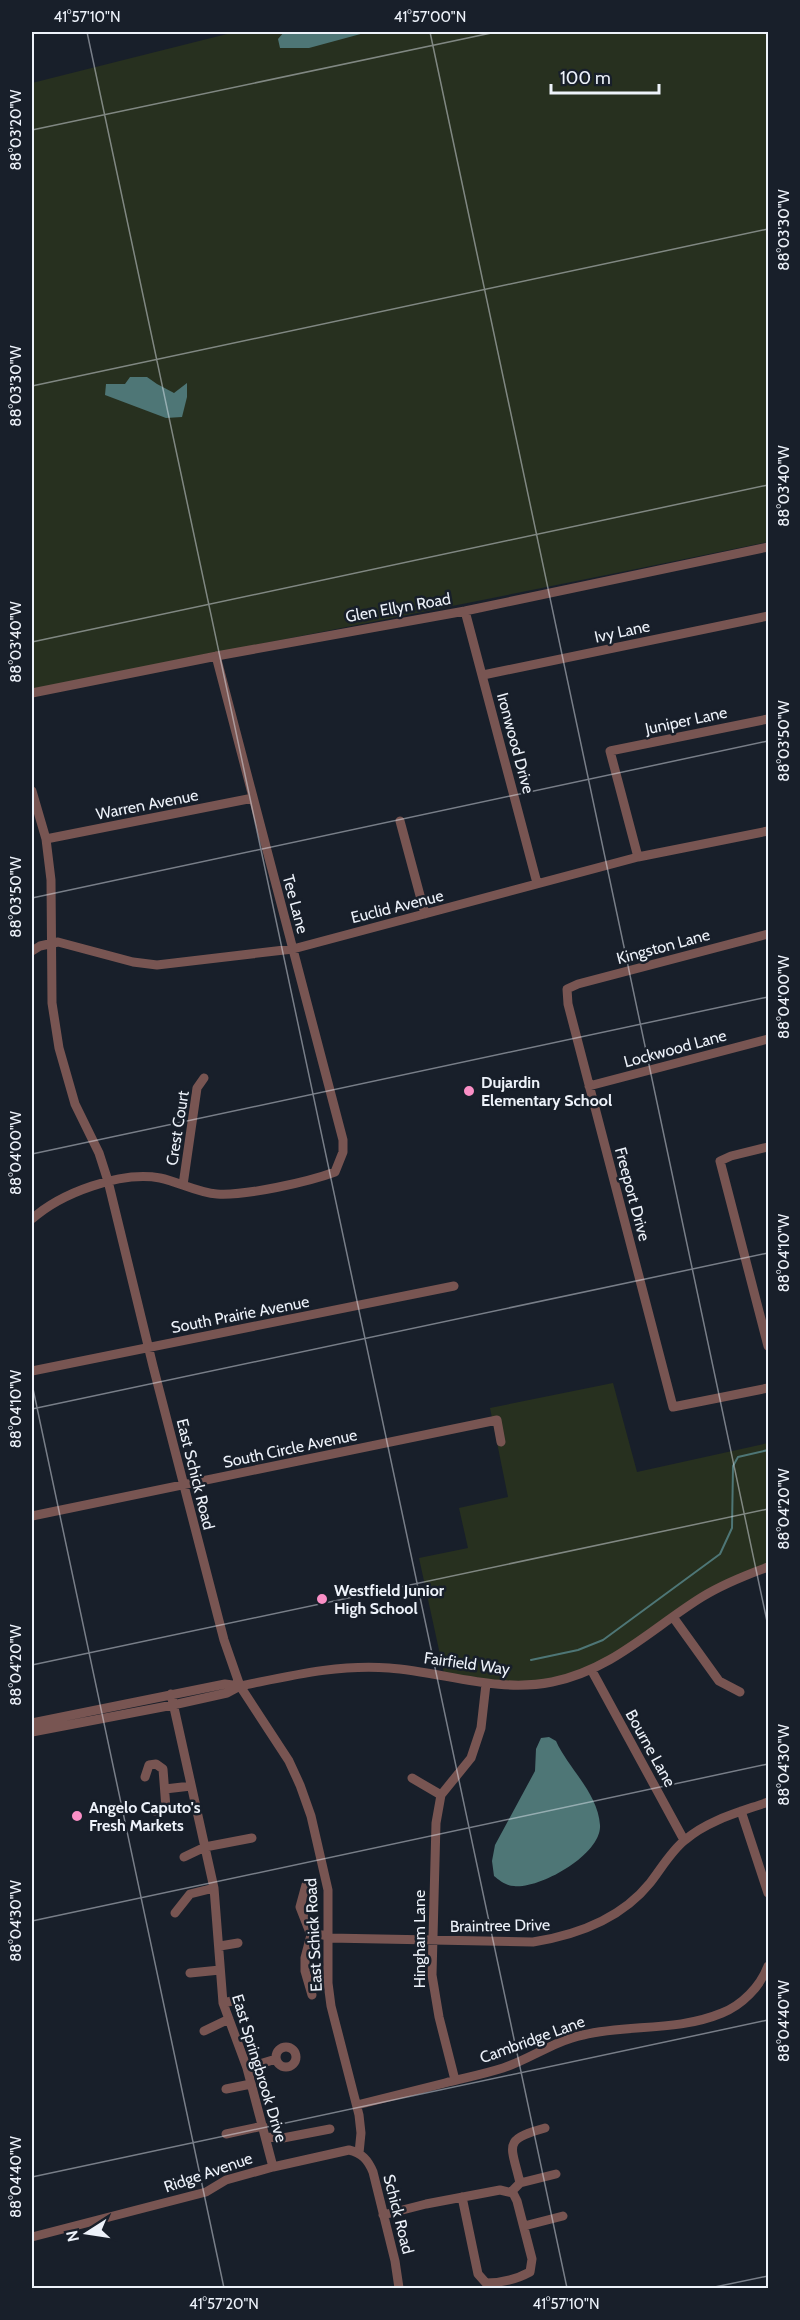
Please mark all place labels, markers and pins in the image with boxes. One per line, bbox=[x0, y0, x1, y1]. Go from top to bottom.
place label: Dujardin Elementary School bbox=[481, 1073, 612, 1110]
marker: Dujardin Elementary School bbox=[462, 1084, 476, 1098]
place label: Westfield Junior High School bbox=[334, 1581, 445, 1618]
marker: Westfield Junior High School bbox=[315, 1592, 329, 1606]
place label: Angelo Caputo's Fresh Markets bbox=[89, 1798, 201, 1835]
marker: Angelo Caputo's Fresh Markets bbox=[70, 1809, 84, 1823]

